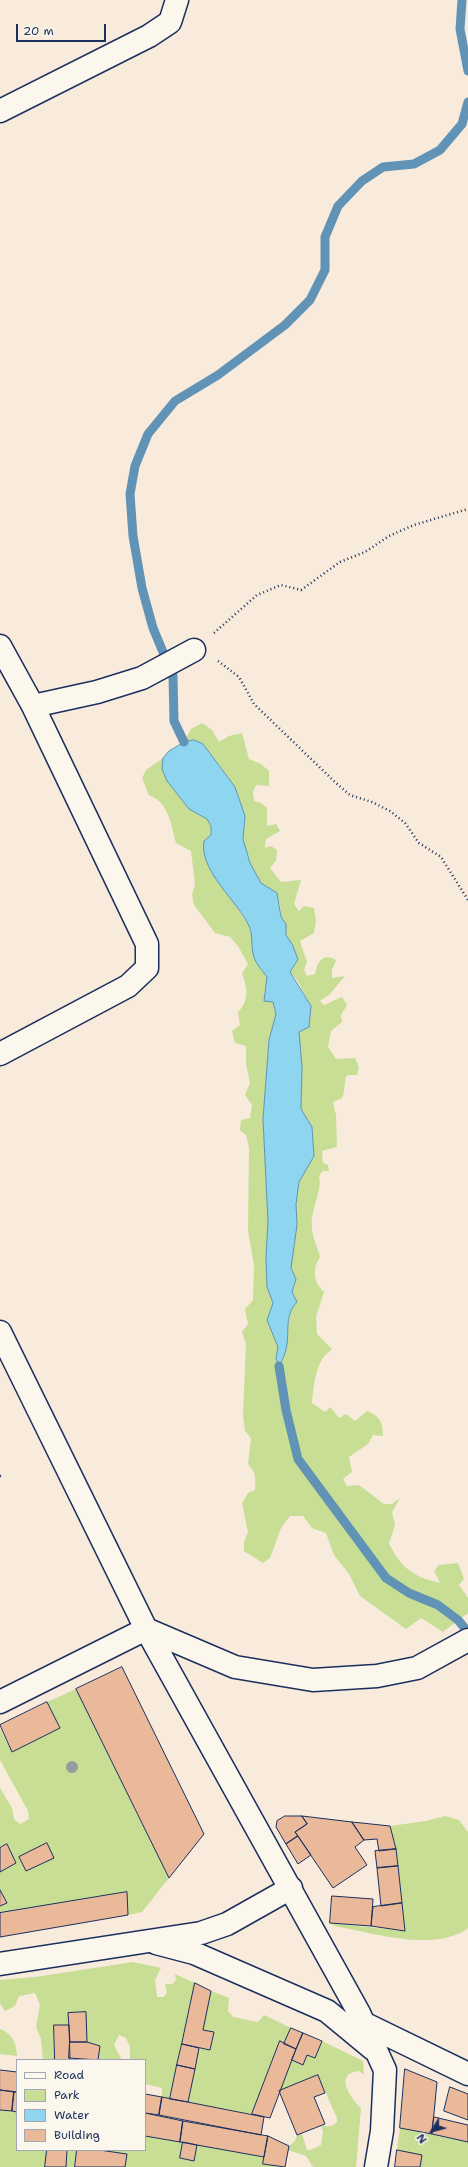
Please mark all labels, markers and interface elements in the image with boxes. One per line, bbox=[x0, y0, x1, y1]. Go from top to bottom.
scale bar bbox=[18, 16, 108, 42]
text: 20 m bbox=[23, 23, 54, 39]
legend bbox=[16, 2059, 146, 2151]
text: Road bbox=[54, 2067, 84, 2083]
text: Park bbox=[54, 2087, 80, 2103]
text: Water bbox=[54, 2107, 89, 2123]
north arrow bbox=[412, 2111, 452, 2151]
text: Building bbox=[54, 2127, 100, 2143]
text: N bbox=[413, 2131, 431, 2147]

